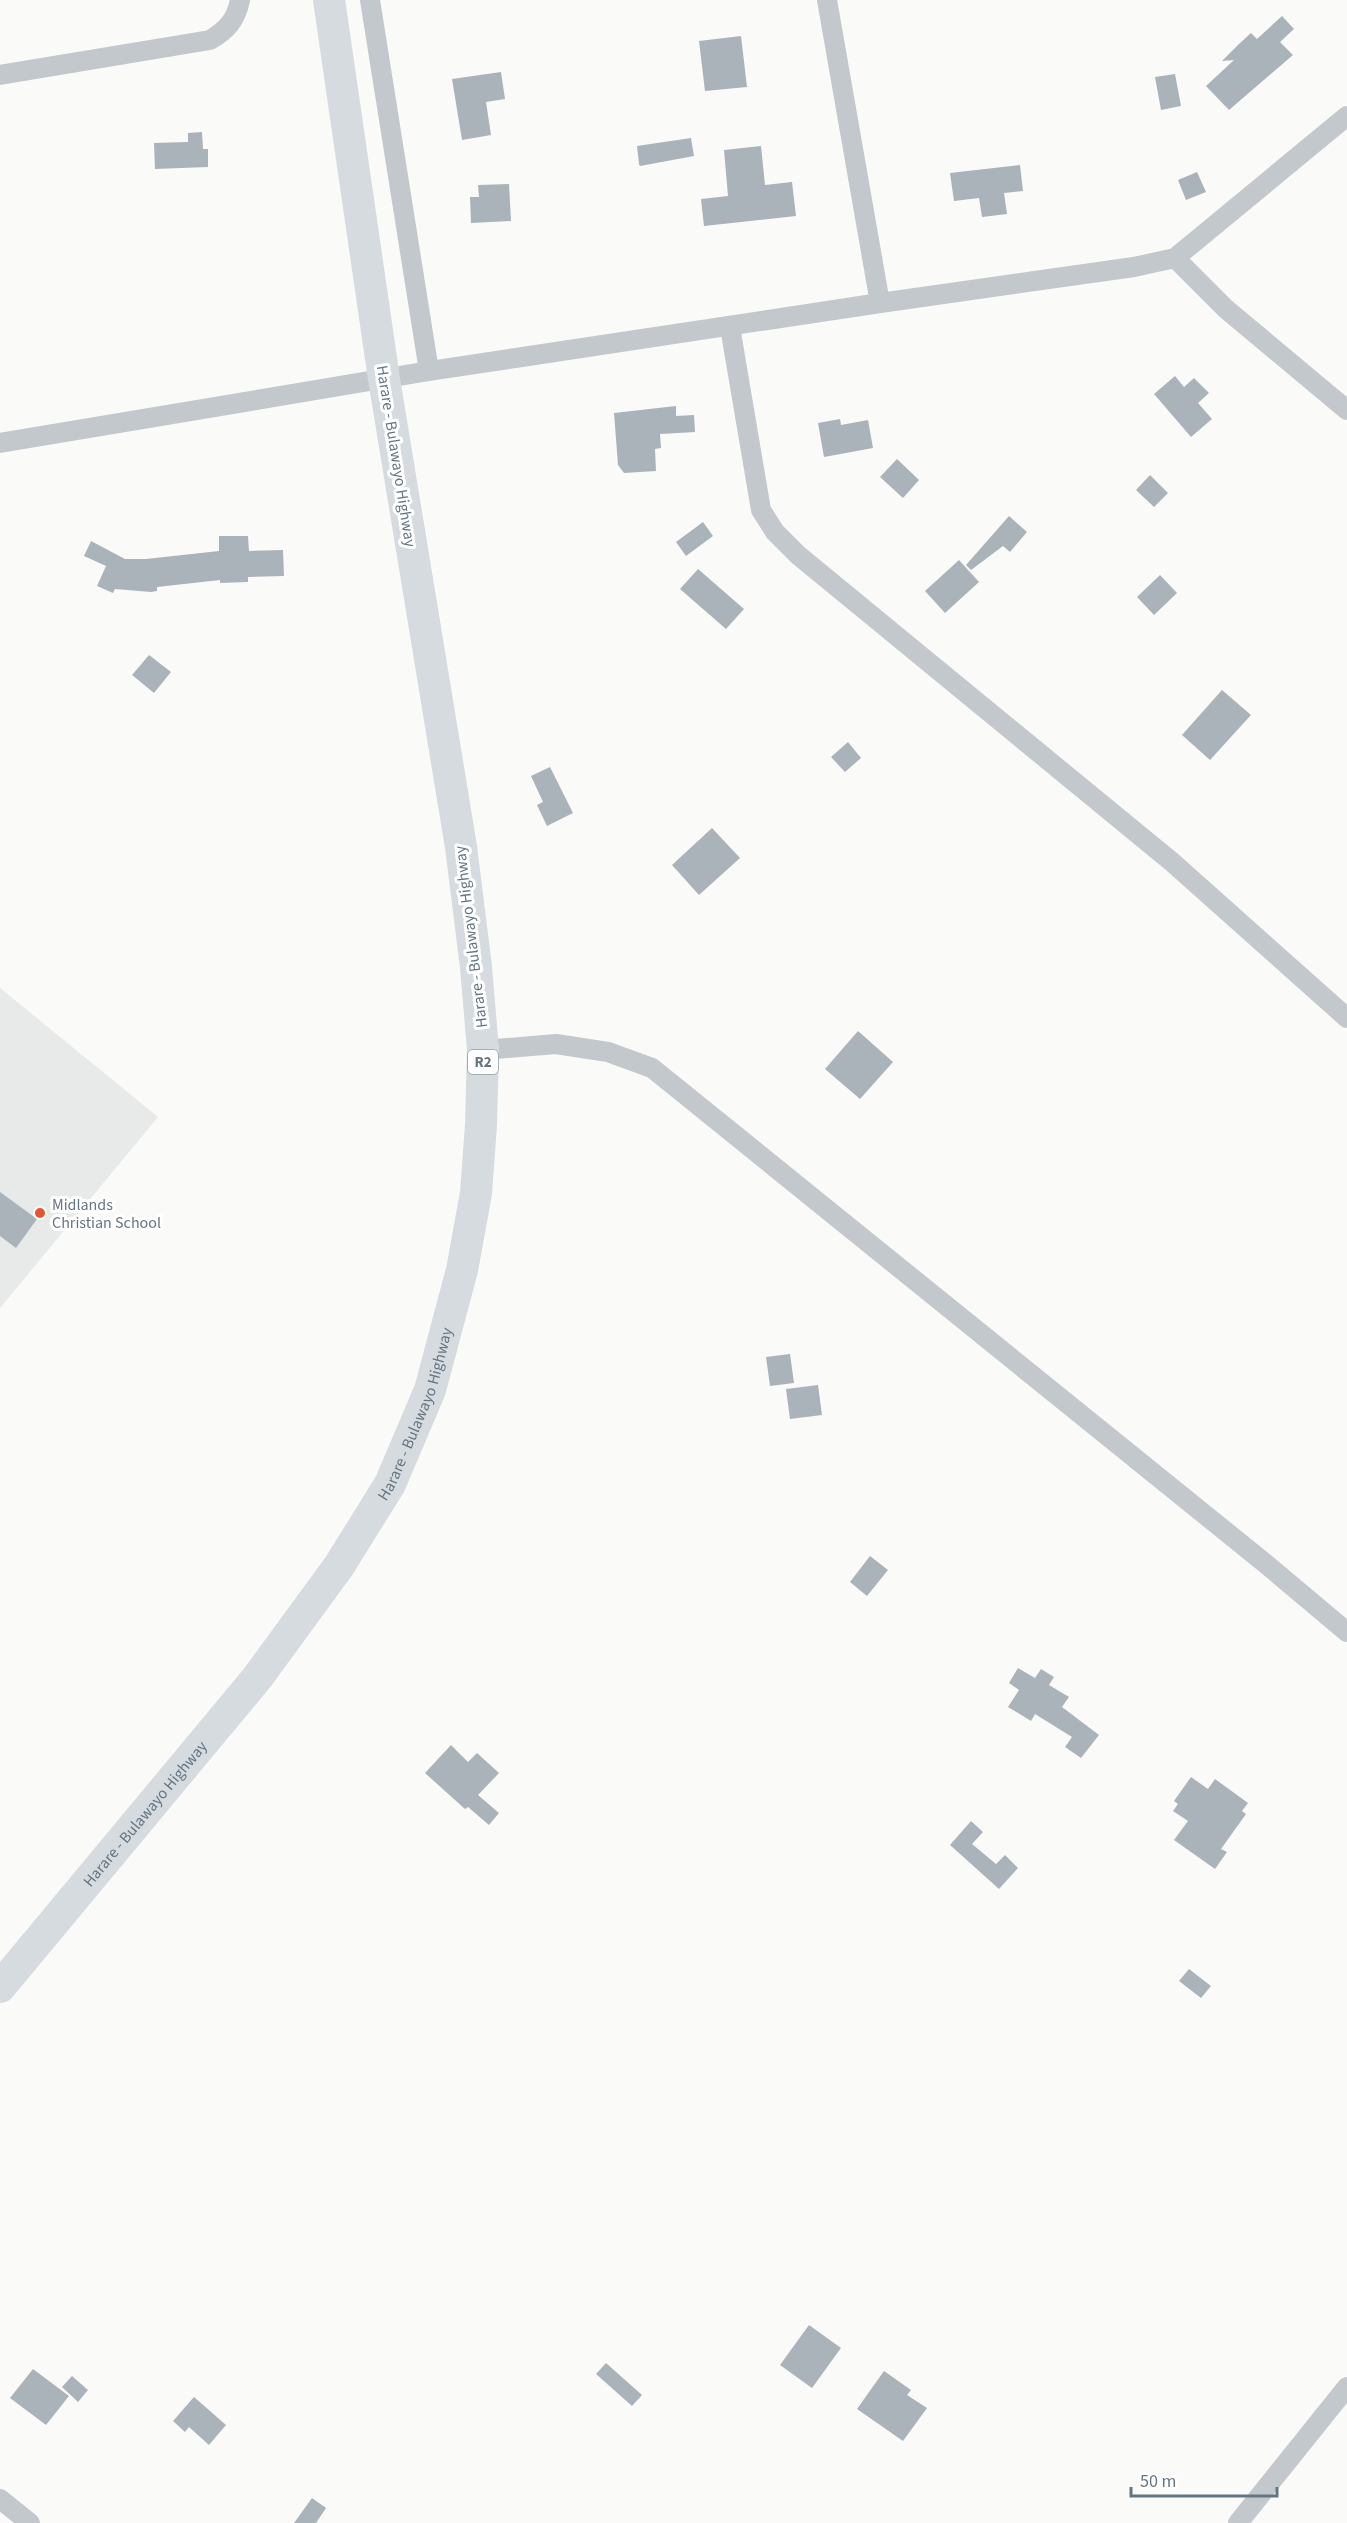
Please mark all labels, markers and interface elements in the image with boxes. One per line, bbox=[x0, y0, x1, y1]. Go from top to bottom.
street label: Harare - Bulawayo Highway bbox=[371, 364, 421, 549]
street label: Harare - Bulawayo Highway bbox=[449, 844, 493, 1029]
road number: R2 bbox=[468, 1050, 498, 1074]
place label: Midlands Christian School bbox=[52, 1194, 161, 1234]
marker: Midlands Christian School bbox=[33, 1206, 47, 1220]
street label: Harare - Bulawayo Highway bbox=[372, 1325, 458, 1505]
street label: Harare - Bulawayo Highway bbox=[78, 1736, 213, 1892]
scale bar bbox=[1131, 2460, 1276, 2498]
text: 50 m bbox=[1140, 2469, 1176, 2494]

